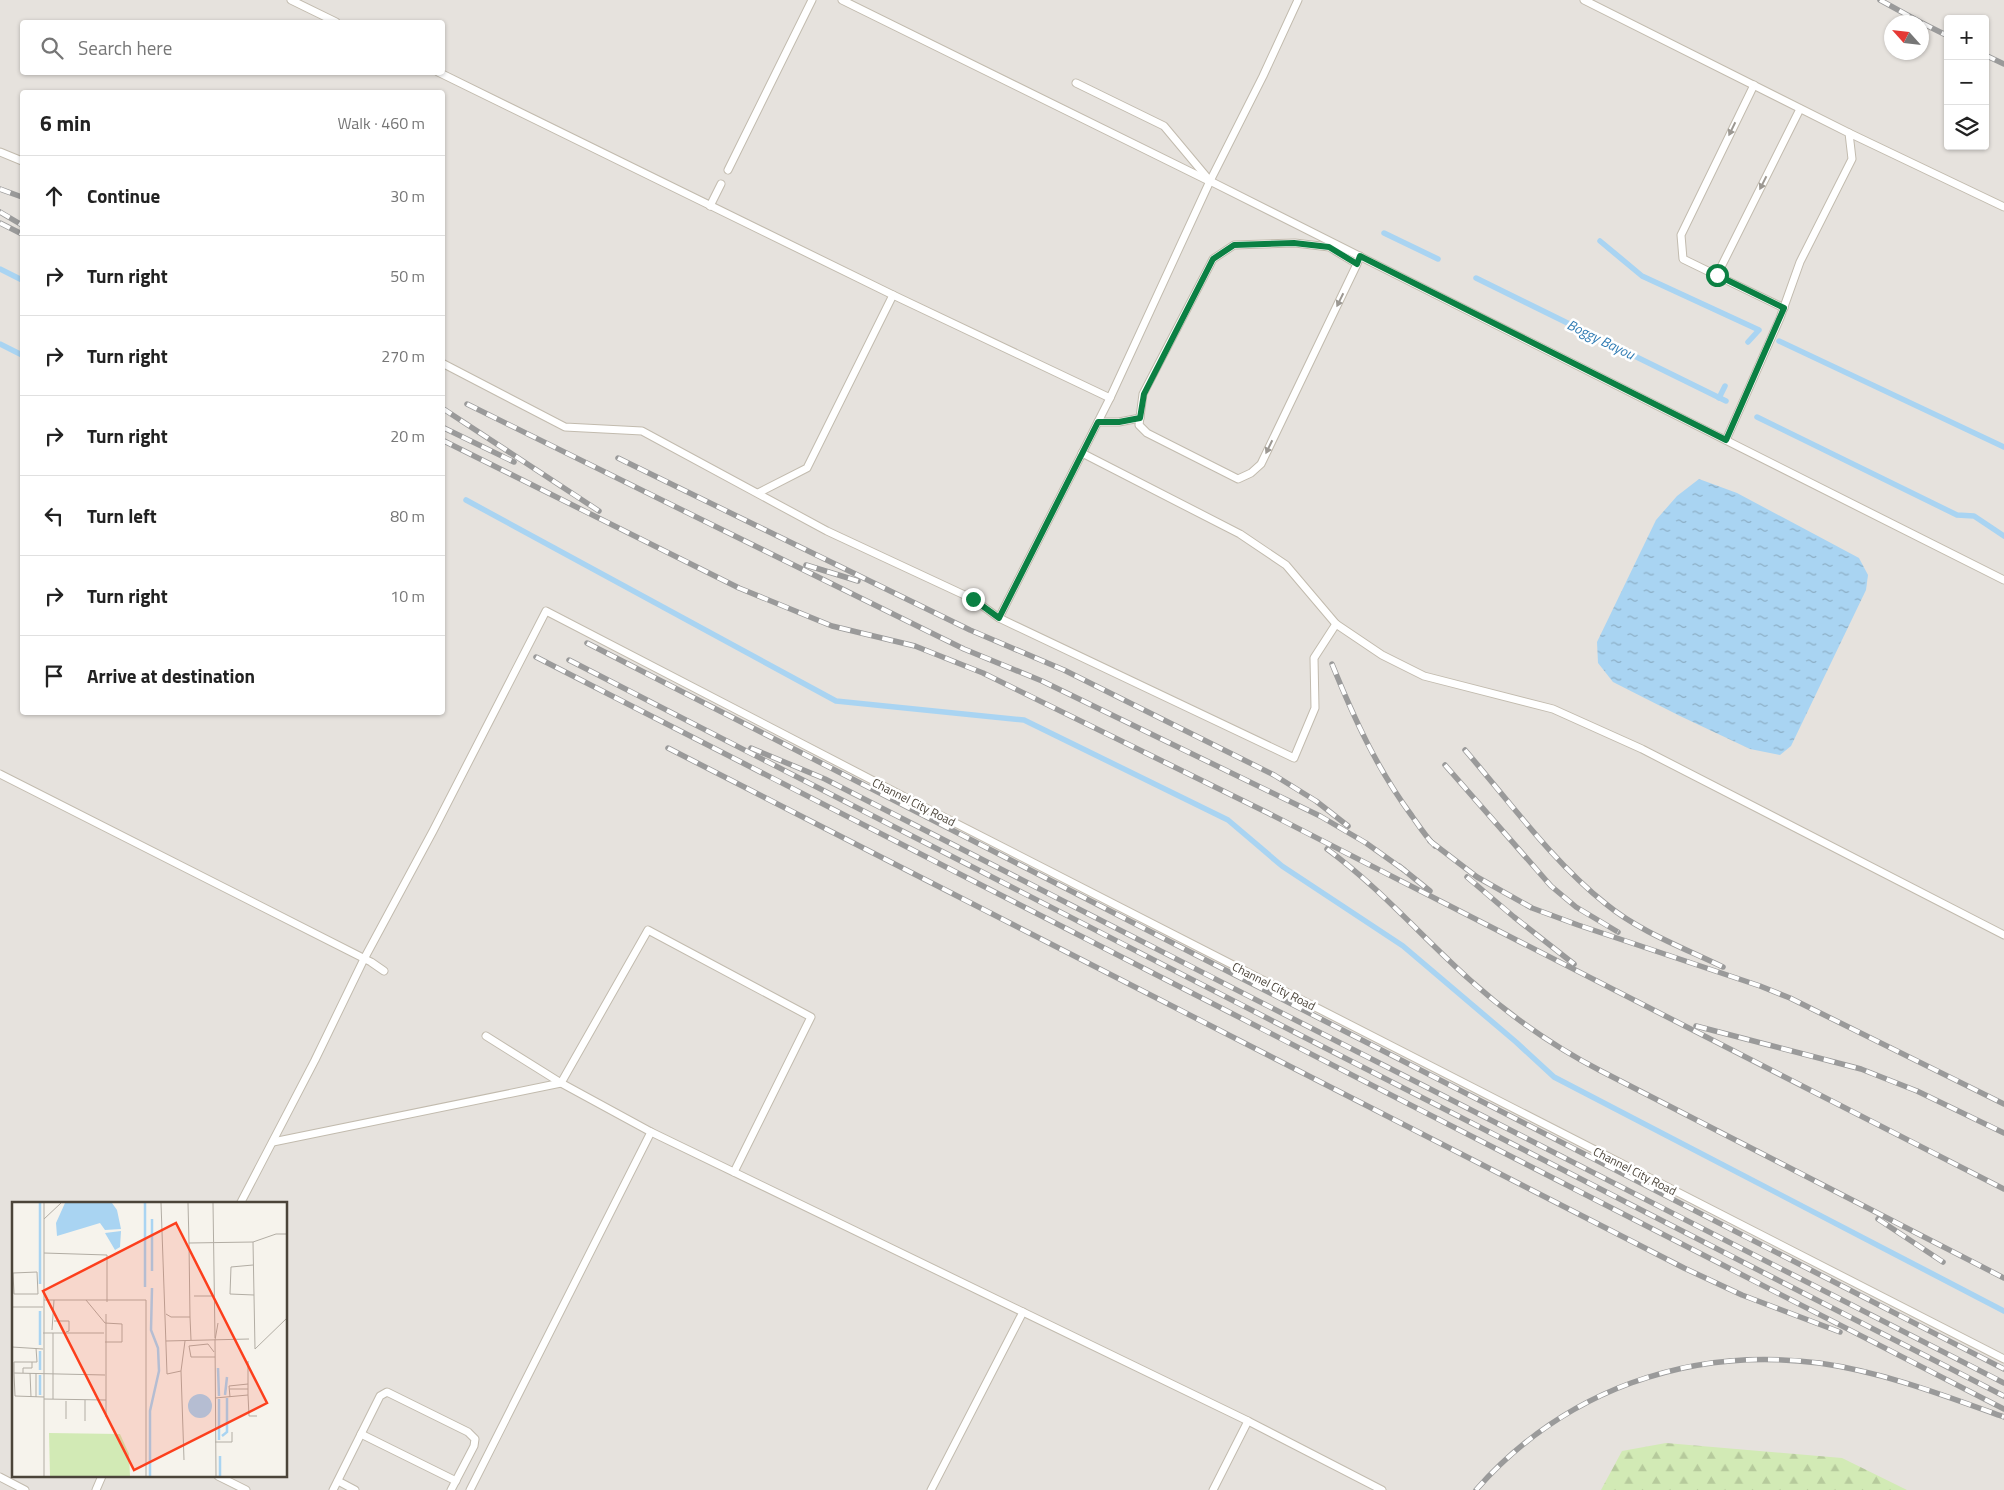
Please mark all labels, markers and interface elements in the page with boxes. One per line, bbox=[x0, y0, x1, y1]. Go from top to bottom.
north arrow bbox=[1884, 15, 1929, 60]
map controls bbox=[1944, 15, 1989, 150]
button: + bbox=[1944, 15, 1989, 60]
search box bbox=[20, 20, 445, 75]
text: Search here bbox=[78, 33, 172, 62]
icon: search bbox=[38, 34, 66, 62]
button: − bbox=[1944, 60, 1989, 105]
button: layers bbox=[1944, 105, 1989, 150]
text: 6 min bbox=[40, 107, 91, 139]
text: Walk · 460 m bbox=[337, 111, 425, 135]
one-way arrow bbox=[1728, 122, 1736, 136]
one-way arrow bbox=[1758, 176, 1767, 191]
text: Continue bbox=[87, 181, 160, 210]
icon: ahead bbox=[40, 182, 68, 210]
text: 30 m bbox=[390, 184, 425, 208]
text: Turn right bbox=[87, 261, 168, 290]
icon: right bbox=[40, 262, 68, 290]
text: 50 m bbox=[390, 264, 425, 288]
route start bbox=[1706, 264, 1729, 287]
one-way arrow bbox=[1336, 293, 1344, 308]
water label: Boggy Bayou bbox=[1564, 314, 1639, 365]
text: Turn right bbox=[87, 341, 168, 370]
icon: right bbox=[40, 342, 68, 370]
text: 270 m bbox=[381, 344, 425, 368]
text: Turn right bbox=[87, 421, 168, 450]
icon: right bbox=[40, 422, 68, 450]
text: 20 m bbox=[390, 424, 425, 448]
one-way arrow bbox=[1265, 440, 1273, 454]
text: Turn left bbox=[87, 501, 157, 530]
icon: left bbox=[40, 502, 68, 530]
text: 80 m bbox=[390, 504, 425, 528]
text: Turn right bbox=[87, 581, 168, 610]
icon: right bbox=[40, 582, 68, 610]
text: 10 m bbox=[390, 584, 425, 608]
route end bbox=[962, 588, 985, 611]
text: Arrive at destination bbox=[87, 661, 255, 690]
icon: arrive bbox=[40, 662, 68, 690]
street label: Channel City Road bbox=[869, 773, 959, 831]
street label: Channel City Road bbox=[1229, 957, 1319, 1015]
street label: Channel City Road bbox=[1590, 1142, 1680, 1200]
inset map bbox=[12, 1202, 288, 1478]

